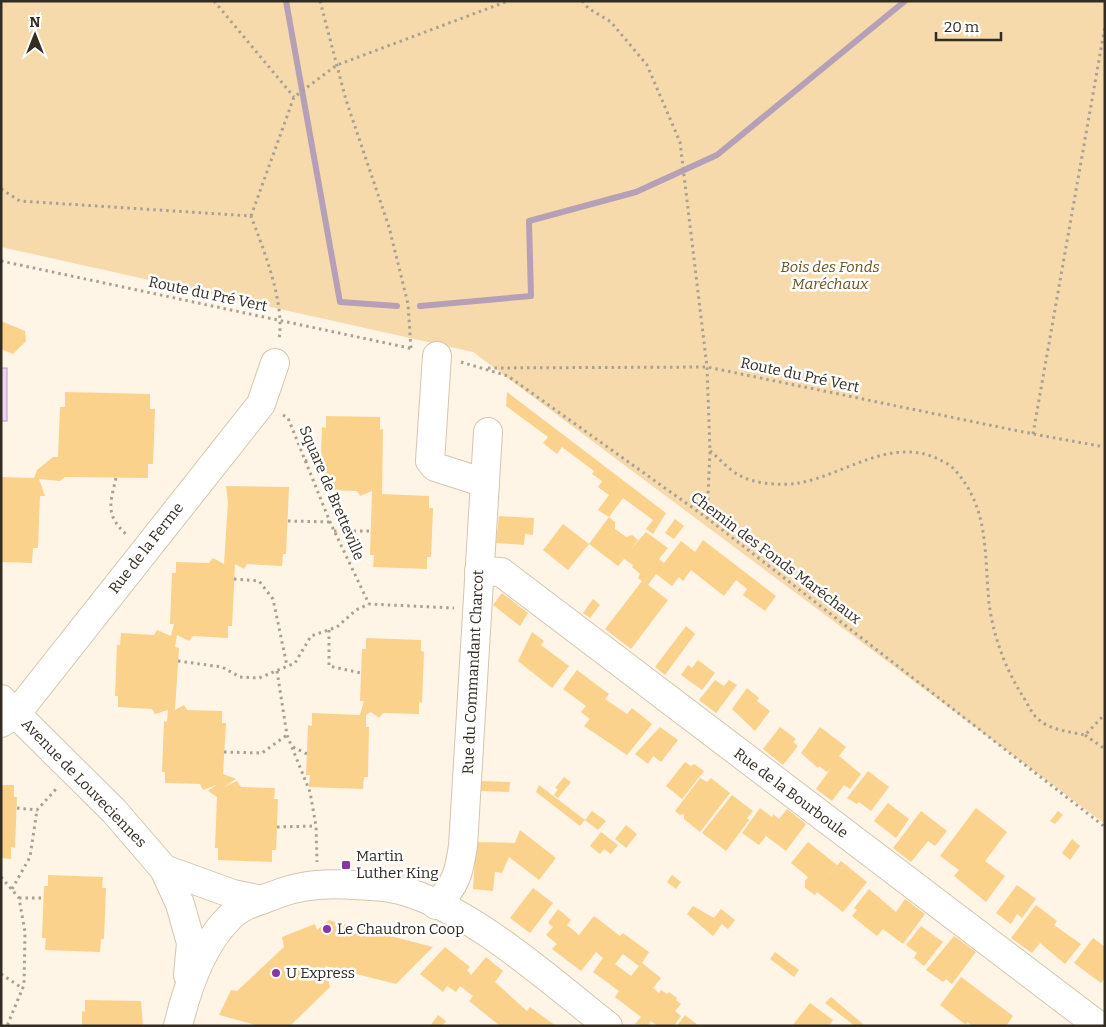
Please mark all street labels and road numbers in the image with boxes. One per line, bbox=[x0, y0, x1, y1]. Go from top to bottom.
street label: Route du Pré Vert bbox=[147, 273, 270, 315]
street label: Route du Pré Vert bbox=[739, 354, 862, 396]
street label: Square de Bretteville bbox=[296, 423, 368, 563]
street label: Chemin des Fonds Maréchaux bbox=[687, 488, 865, 628]
street label: Rue de la Ferme bbox=[105, 499, 187, 597]
street label: Rue du Commandant Charcot bbox=[459, 569, 487, 775]
street label: Avenue de Louveciennes bbox=[18, 715, 150, 851]
street label: Rue de la Bourboule bbox=[730, 744, 852, 842]

